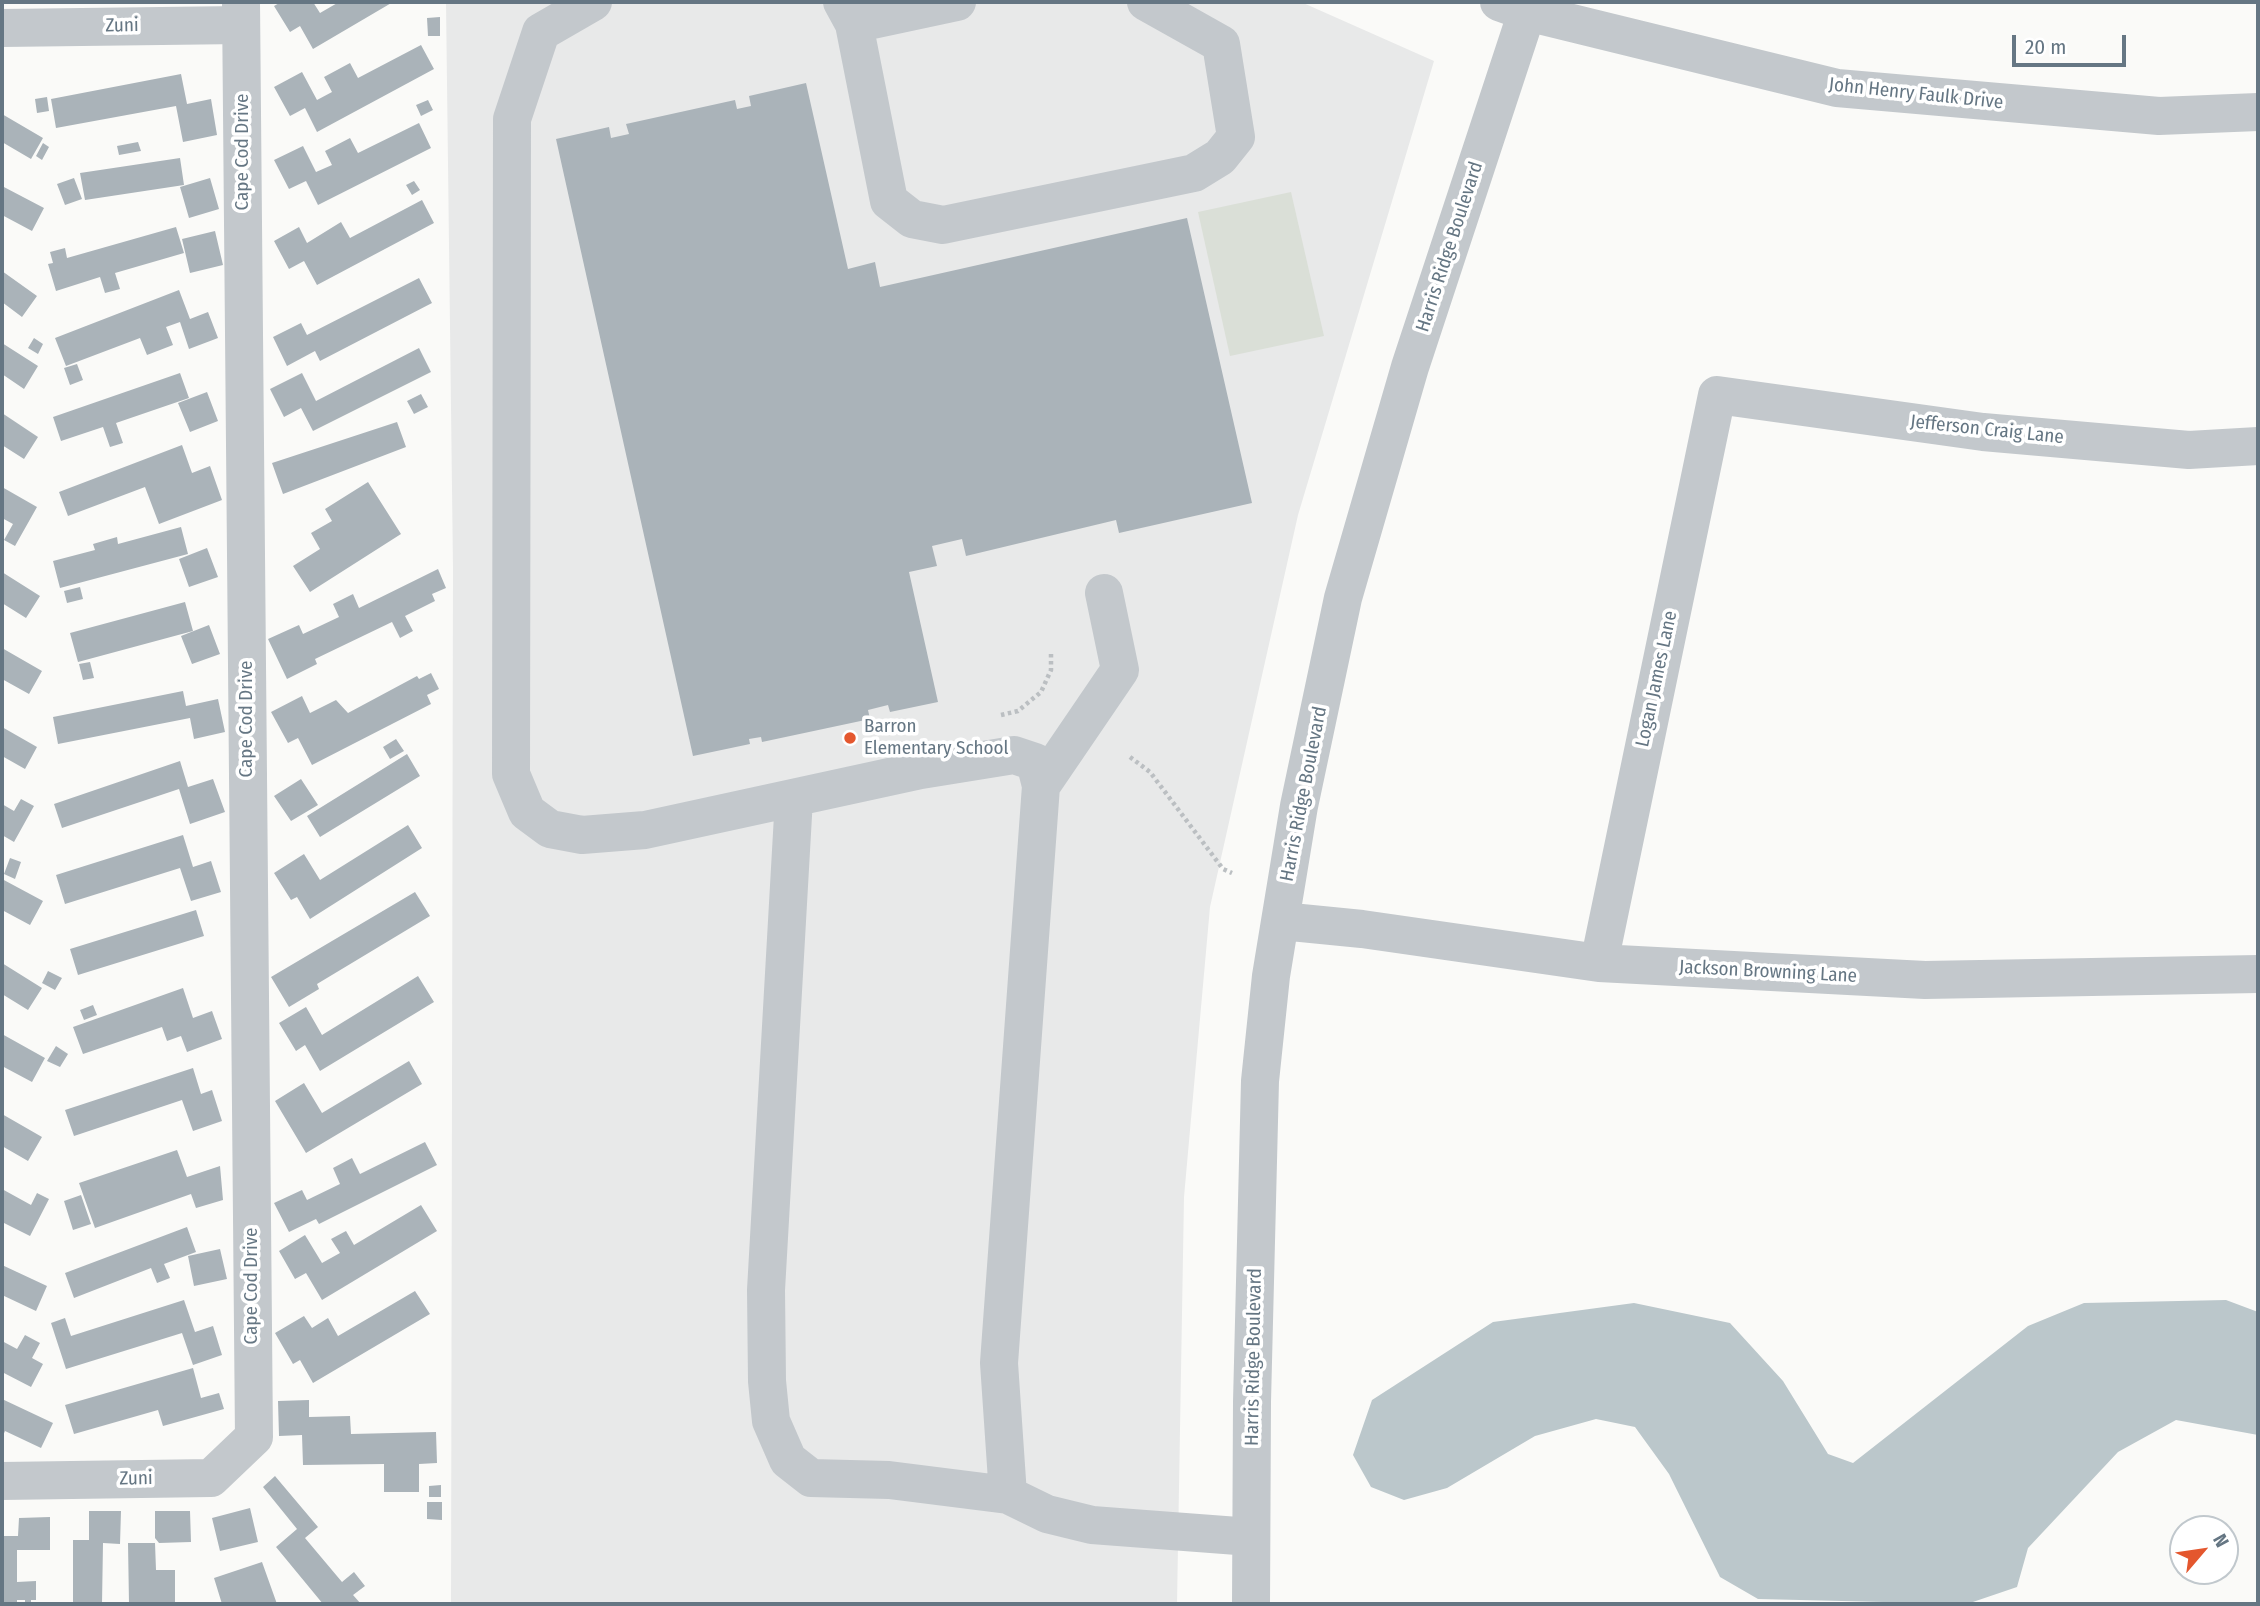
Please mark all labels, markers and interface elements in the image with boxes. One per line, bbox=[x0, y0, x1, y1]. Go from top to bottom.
street label: Zuni bbox=[105, 14, 139, 38]
scale bar bbox=[2015, 21, 2129, 65]
text: 20 m bbox=[2025, 34, 2066, 60]
street label: John Henry Faulk Drive bbox=[1828, 74, 2004, 114]
street label: Cape Cod Drive bbox=[232, 94, 254, 210]
street label: Harris Ridge Boulevard bbox=[1412, 159, 1488, 335]
street label: Jefferson Craig Lane bbox=[1909, 411, 2065, 449]
street label: Logan James Lane bbox=[1631, 609, 1683, 749]
street label: Cape Cod Drive bbox=[236, 661, 258, 777]
street label: Harris Ridge Boulevard bbox=[1276, 705, 1332, 883]
place label: Barron Elementary School bbox=[864, 716, 1009, 760]
marker: Barron Elementary School bbox=[842, 730, 858, 746]
street label: Jackson Browning Lane bbox=[1678, 956, 1858, 988]
street label: Cape Cod Drive bbox=[241, 1228, 263, 1344]
street label: Harris Ridge Boulevard bbox=[1241, 1268, 1267, 1446]
street label: Zuni bbox=[119, 1467, 153, 1491]
north arrow bbox=[2169, 1515, 2239, 1585]
text: N bbox=[2208, 1530, 2234, 1551]

